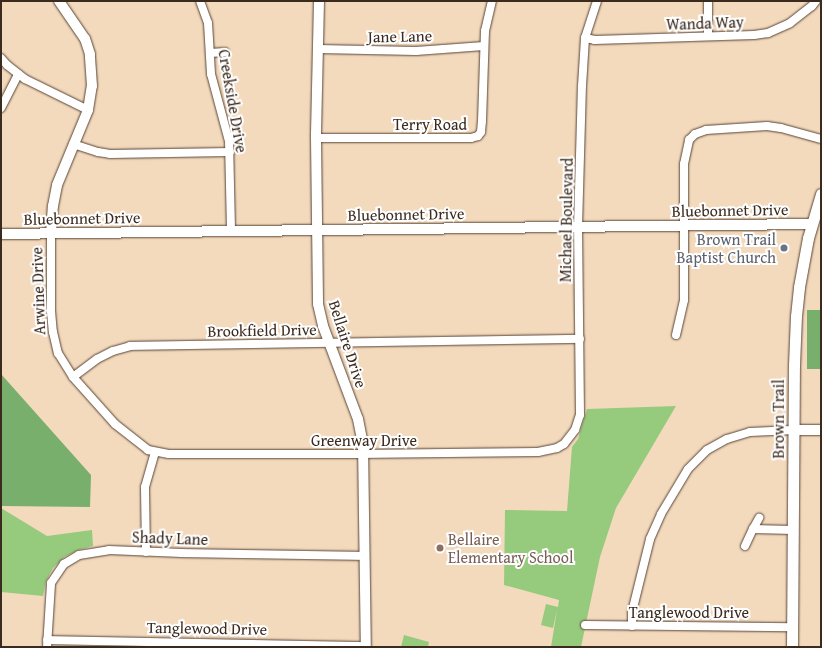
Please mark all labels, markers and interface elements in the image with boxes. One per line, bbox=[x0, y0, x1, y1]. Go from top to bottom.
street label: Wanda Way bbox=[666, 12, 744, 34]
street label: Jane Lane bbox=[368, 26, 432, 46]
street label: Creekside Drive bbox=[214, 48, 252, 154]
street label: Terry Road bbox=[393, 114, 467, 134]
street label: Michael Boulevard bbox=[555, 158, 577, 282]
street label: Bluebonnet Drive bbox=[671, 199, 789, 221]
street label: Bluebonnet Drive bbox=[347, 203, 465, 225]
street label: Bluebonnet Drive bbox=[23, 207, 141, 229]
place label: Brown Trail Baptist Church bbox=[677, 229, 776, 267]
marker: Brown Trail Baptist Church bbox=[779, 243, 789, 253]
street label: Arwine Drive bbox=[27, 247, 49, 335]
street label: Bellaire Drive bbox=[325, 298, 371, 390]
street label: Brookfield Drive bbox=[207, 319, 317, 341]
street label: Brown Trail bbox=[768, 379, 788, 459]
street label: Greenway Drive bbox=[311, 430, 417, 450]
street label: Shady Lane bbox=[132, 527, 208, 549]
place label: Bellaire Elementary School bbox=[448, 529, 573, 567]
marker: Bellaire Elementary School bbox=[435, 543, 445, 553]
street label: Tanglewood Drive bbox=[629, 602, 749, 622]
street label: Tanglewood Drive bbox=[147, 617, 267, 639]

